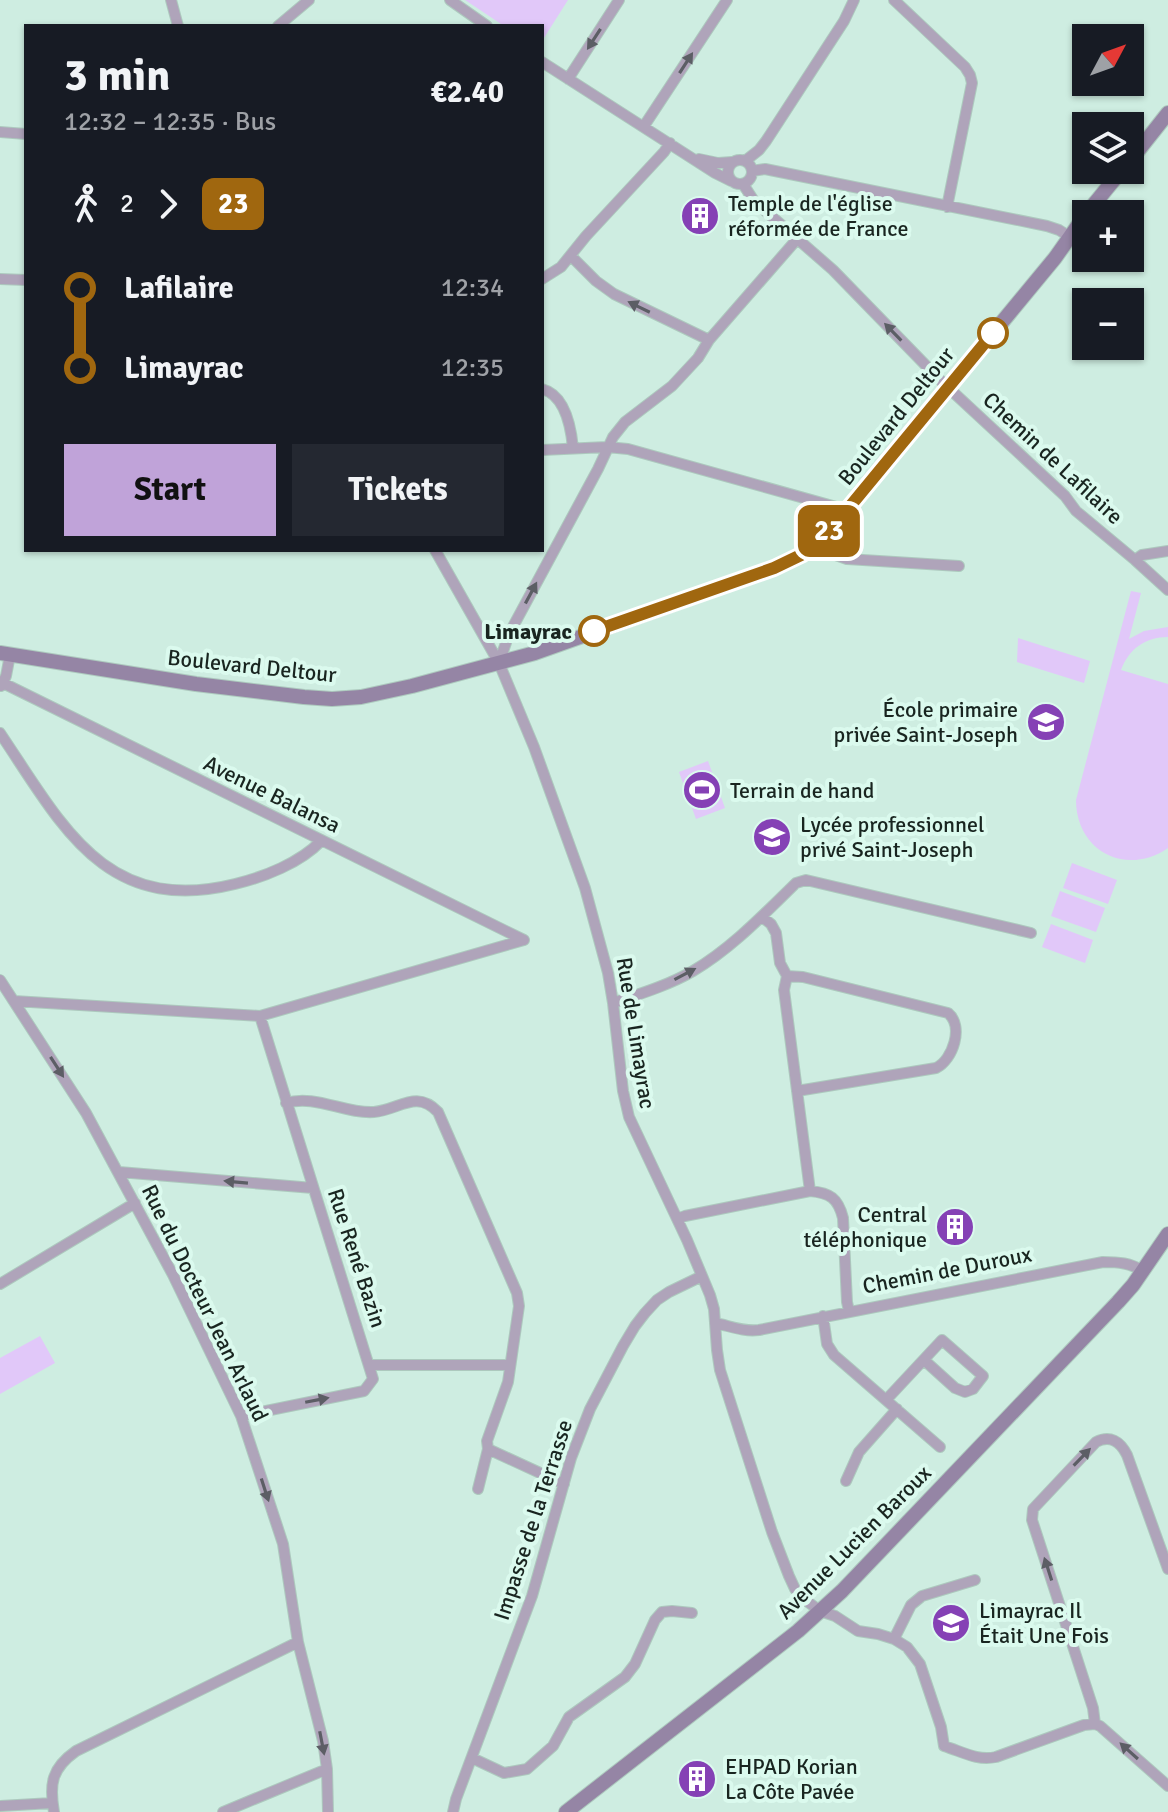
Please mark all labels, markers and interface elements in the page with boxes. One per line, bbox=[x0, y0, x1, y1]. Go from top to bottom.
north arrow bbox=[1072, 24, 1144, 96]
map controls bbox=[1072, 24, 1144, 360]
one-way arrow bbox=[586, 29, 601, 50]
text: 3 min bbox=[64, 49, 170, 103]
one-way arrow bbox=[678, 52, 692, 74]
text: €2.40 bbox=[431, 74, 504, 111]
text: 12:32 – 12:35 · Bus bbox=[64, 106, 276, 138]
button: layers bbox=[1072, 112, 1144, 184]
icon: walk bbox=[64, 182, 108, 226]
icon: forward bbox=[146, 182, 190, 226]
text: 23 bbox=[218, 187, 248, 221]
text: 2 bbox=[120, 188, 134, 220]
place label: Temple de l'église réformée de France bbox=[728, 190, 909, 242]
building icon: Temple de l'église réformée de France bbox=[679, 195, 721, 237]
button: + bbox=[1072, 200, 1144, 272]
text: Lafilaire bbox=[124, 270, 234, 307]
text: 12:34 bbox=[441, 272, 504, 304]
button: − bbox=[1072, 288, 1144, 360]
one-way arrow bbox=[627, 300, 650, 314]
unlabelled marker bbox=[978, 318, 1008, 348]
one-way arrow bbox=[885, 323, 903, 342]
street label: Boulevard Deltour bbox=[832, 342, 960, 490]
text: Limayrac bbox=[124, 350, 244, 387]
text: 12:35 bbox=[441, 352, 504, 384]
street label: Chemin de Lafilaire bbox=[977, 386, 1129, 530]
button: Start bbox=[64, 444, 276, 536]
button: Tickets bbox=[292, 444, 504, 536]
line badge: 23 bbox=[793, 505, 865, 557]
text: 23 bbox=[814, 514, 844, 548]
one-way arrow bbox=[525, 581, 538, 604]
marker: Limayrac bbox=[579, 616, 609, 646]
place label: Limayrac bbox=[484, 618, 572, 645]
street label: Boulevard Deltour bbox=[166, 644, 338, 688]
place label: École primaire privée Saint-Joseph bbox=[834, 696, 1018, 748]
school or university icon: École primaire privée Saint-Joseph bbox=[1025, 701, 1067, 743]
street label: Avenue Balansa bbox=[199, 749, 345, 839]
sports icon: Terrain de hand bbox=[681, 769, 723, 811]
place label: Terrain de hand bbox=[730, 777, 874, 804]
place label: Lycée professionnel privé Saint-Joseph bbox=[800, 811, 985, 863]
school or university icon: Lycée professionnel privé Saint-Joseph bbox=[751, 816, 793, 858]
street label: Rue de Limayrac bbox=[611, 955, 661, 1111]
one-way arrow bbox=[674, 968, 697, 981]
one-way arrow bbox=[49, 1056, 64, 1077]
one-way arrow bbox=[223, 1175, 248, 1188]
street label: Rue du Docteur Jean Arlaud bbox=[136, 1180, 274, 1426]
street label: Rue René Bazin bbox=[322, 1185, 392, 1331]
place label: Central téléphonique bbox=[804, 1201, 927, 1253]
building icon: Central téléphonique bbox=[934, 1206, 976, 1248]
street label: Chemin de Duroux bbox=[860, 1240, 1034, 1300]
one-way arrow bbox=[305, 1394, 330, 1406]
street label: Impasse de la Terrasse bbox=[488, 1416, 578, 1624]
one-way arrow bbox=[1072, 1448, 1090, 1467]
street label: Avenue Lucien Baroux bbox=[771, 1459, 937, 1625]
one-way arrow bbox=[260, 1478, 272, 1502]
one-way arrow bbox=[1041, 1557, 1054, 1581]
place label: Limayrac Il Était Une Fois bbox=[979, 1597, 1109, 1649]
school or university icon: Limayrac Il Était Une Fois bbox=[930, 1602, 972, 1644]
one-way arrow bbox=[317, 1730, 329, 1755]
one-way arrow bbox=[1119, 1742, 1138, 1760]
place label: EHPAD Korian La Côte Pavée bbox=[725, 1753, 858, 1805]
building icon: EHPAD Korian La Côte Pavée bbox=[676, 1758, 718, 1800]

